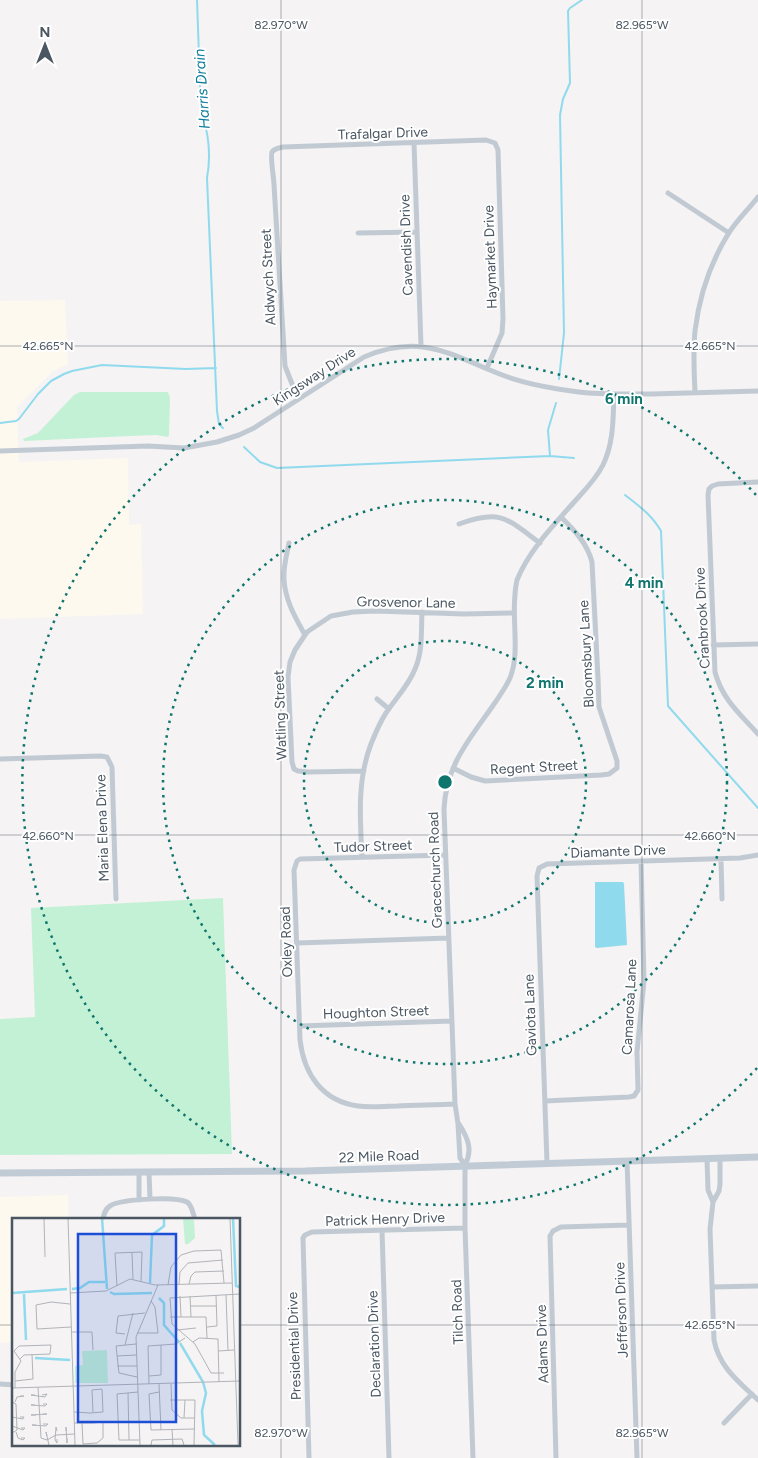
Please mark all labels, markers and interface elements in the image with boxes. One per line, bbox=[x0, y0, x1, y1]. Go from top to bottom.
text: 82.970°W bbox=[254, 18, 308, 32]
text: 82.965°W bbox=[615, 18, 669, 32]
north arrow bbox=[20, 20, 70, 70]
text: N bbox=[40, 24, 50, 41]
water label: Harris Drain bbox=[190, 48, 214, 130]
street label: Trafalgar Drive bbox=[338, 123, 429, 144]
street label: Cavendish Drive bbox=[396, 194, 417, 296]
street label: Haymarket Drive bbox=[480, 204, 501, 309]
street label: Aldwych Street bbox=[257, 228, 280, 326]
text: 42.665°N bbox=[23, 339, 73, 353]
text: 42.665°N bbox=[685, 339, 735, 353]
street label: Kingsway Drive bbox=[270, 343, 359, 410]
text: 6 min bbox=[605, 390, 643, 408]
street label: Cranbrook Drive bbox=[691, 566, 714, 669]
text: 4 min bbox=[625, 574, 663, 592]
street label: Grosvenor Lane bbox=[356, 593, 456, 612]
street label: Bloomsbury Lane bbox=[575, 599, 598, 708]
street label: Watling Street bbox=[270, 670, 291, 760]
text: 2 min bbox=[526, 674, 564, 692]
street label: Regent Street bbox=[490, 757, 578, 778]
centre of rings bbox=[436, 773, 454, 791]
street label: Maria Elena Drive bbox=[92, 774, 113, 882]
street label: Gracechurch Road bbox=[425, 811, 446, 929]
text: 42.660°N bbox=[22, 829, 74, 843]
text: 42.660°N bbox=[684, 829, 736, 843]
street label: Tudor Street bbox=[333, 837, 413, 856]
street label: Diamante Drive bbox=[570, 841, 666, 862]
street label: Oxley Road bbox=[277, 906, 296, 978]
street label: Camarosa Lane bbox=[618, 958, 641, 1055]
street label: Gaviota Lane bbox=[521, 973, 540, 1056]
street label: Houghton Street bbox=[323, 1002, 429, 1023]
street label: 22 Mile Road bbox=[338, 1147, 420, 1166]
street label: Patrick Henry Drive bbox=[325, 1209, 446, 1230]
inset map bbox=[12, 1218, 240, 1446]
street label: Jefferson Drive bbox=[611, 1261, 632, 1358]
street label: Tilch Road bbox=[448, 1279, 467, 1345]
street label: Declaration Drive bbox=[364, 1290, 385, 1398]
street label: Presidential Drive bbox=[284, 1291, 305, 1400]
street label: Adams Drive bbox=[533, 1304, 552, 1384]
text: 42.655°N bbox=[685, 1318, 735, 1332]
text: 82.970°W bbox=[254, 1426, 308, 1440]
text: 82.965°W bbox=[615, 1426, 669, 1440]

